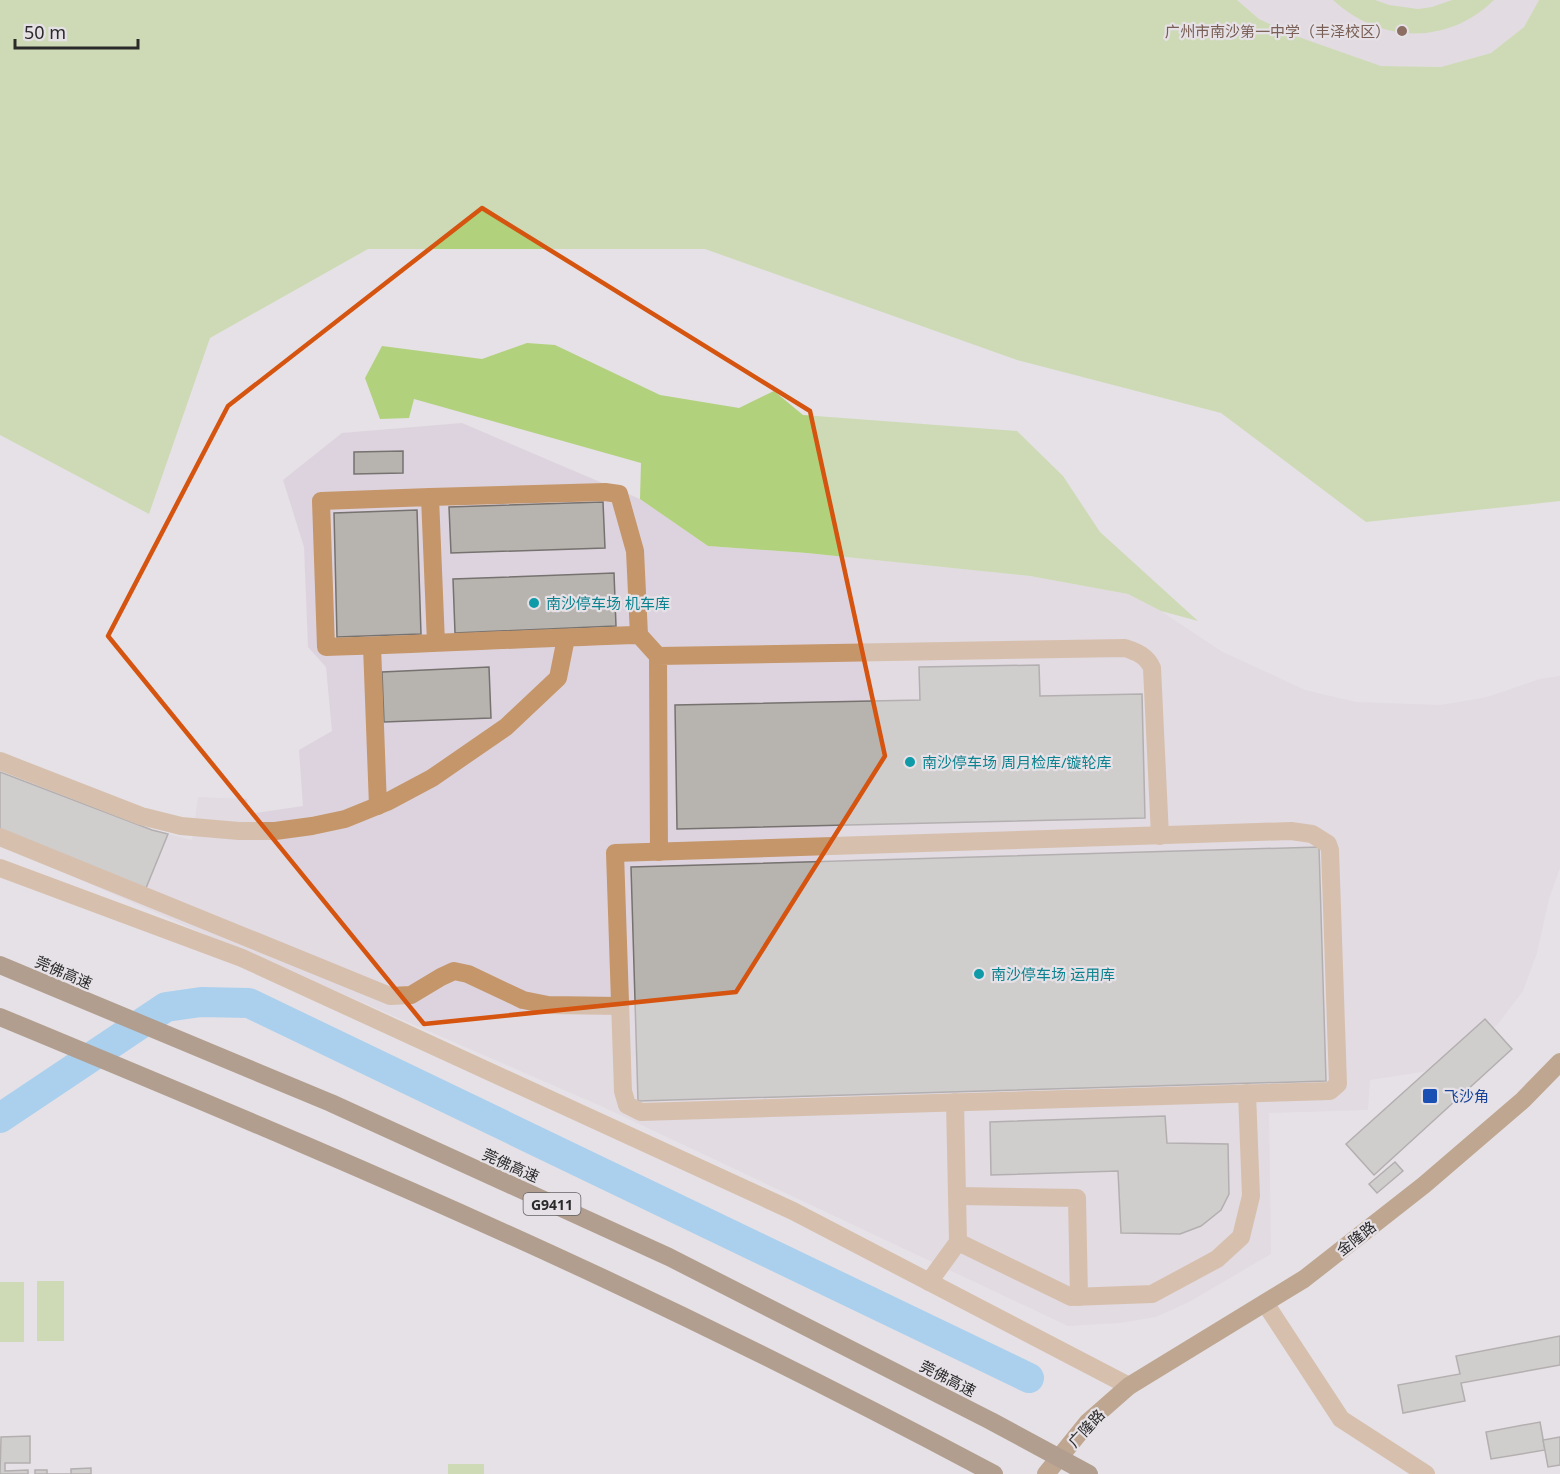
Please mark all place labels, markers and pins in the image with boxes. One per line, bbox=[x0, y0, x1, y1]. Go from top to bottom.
place label: 广州市南沙第一中学（丰泽校区） bbox=[1165, 21, 1390, 41]
marker: 广州市南沙第一中学（丰泽校区） bbox=[1395, 24, 1409, 38]
place label: 南沙停车场 机车库 bbox=[546, 593, 670, 613]
marker: 南沙停车场 机车库 bbox=[527, 596, 541, 610]
place label: 南沙停车场 周月检库/镟轮库 bbox=[922, 752, 1111, 772]
marker: 南沙停车场 周月检库/镟轮库 bbox=[903, 755, 917, 769]
place label: 南沙停车场 运用库 bbox=[991, 964, 1115, 984]
marker: 南沙停车场 运用库 bbox=[972, 967, 986, 981]
place label: 飞沙角 bbox=[1444, 1086, 1489, 1106]
marker: 飞沙角 bbox=[1421, 1087, 1439, 1105]

